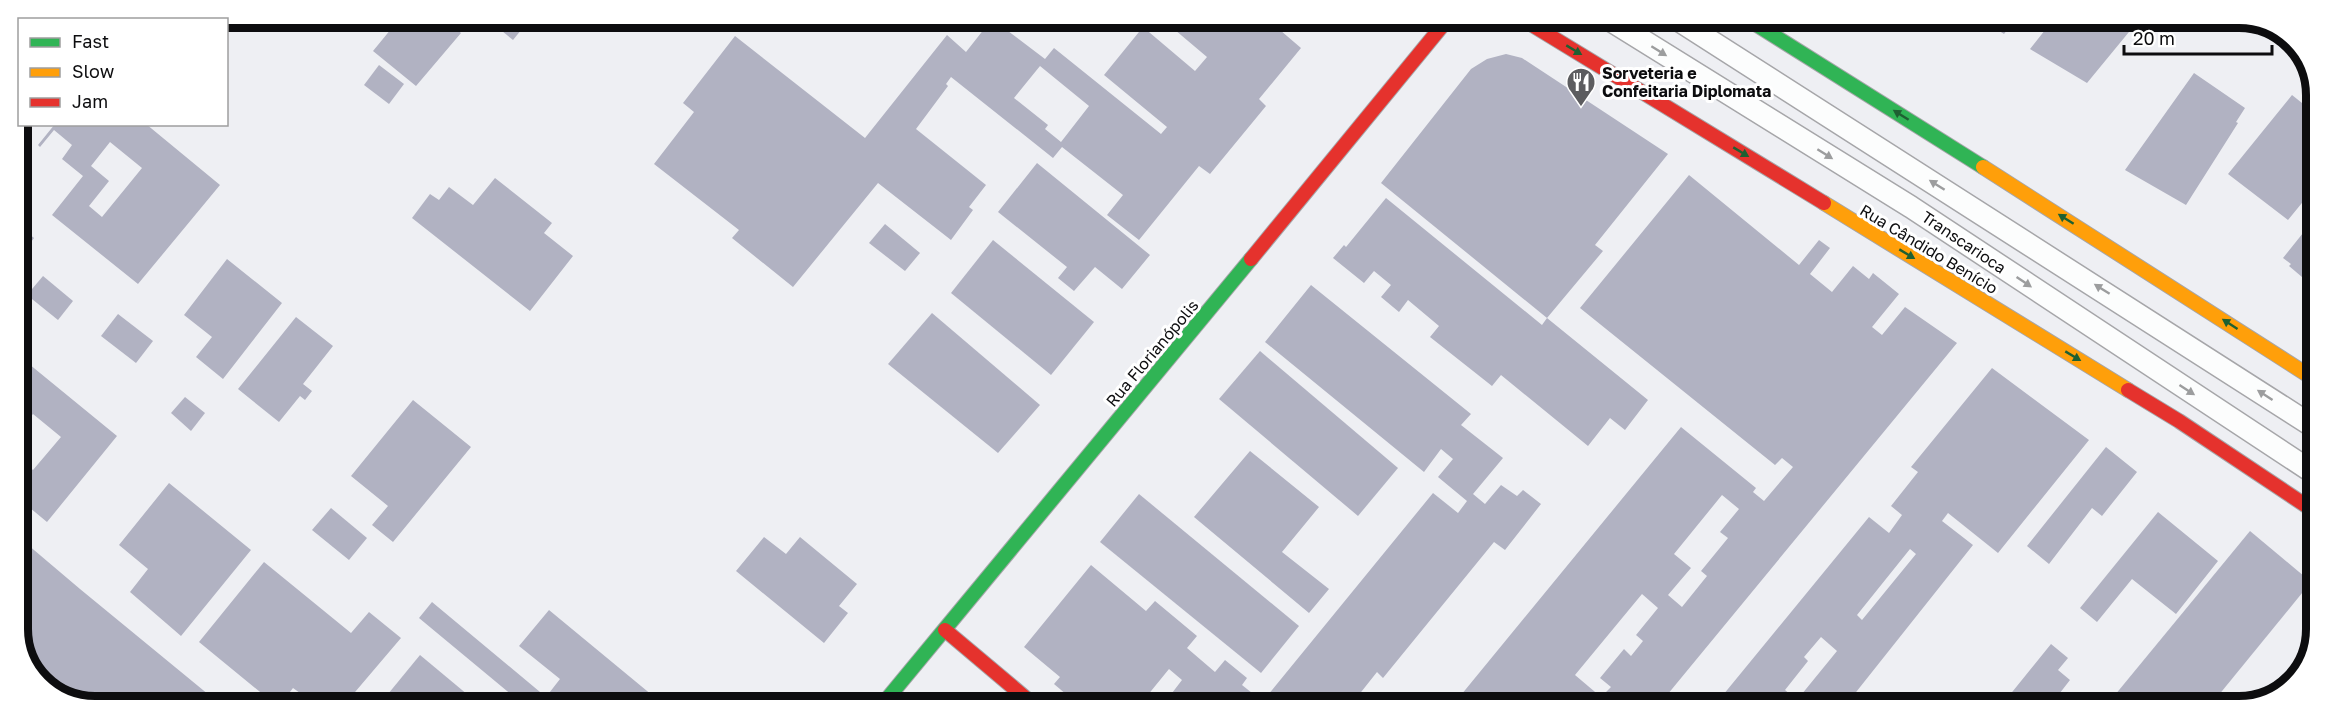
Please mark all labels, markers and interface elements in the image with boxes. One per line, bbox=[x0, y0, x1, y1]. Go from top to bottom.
legend bbox=[18, 18, 228, 126]
scale bar bbox=[2124, 18, 2272, 56]
text: 20 m bbox=[2133, 27, 2175, 49]
text: Fast bbox=[72, 30, 109, 52]
one-way arrow bbox=[1566, 45, 1582, 56]
one-way arrow bbox=[1651, 45, 1668, 56]
text: Slow bbox=[72, 60, 115, 82]
place label: Sorveteria e Confeitaria Diplomata bbox=[1602, 63, 1771, 101]
restaurant icon: Sorveteria e Confeitaria Diplomata bbox=[1565, 66, 1597, 108]
text: Jam bbox=[72, 90, 108, 112]
one-way arrow bbox=[1892, 110, 1909, 121]
one-way arrow bbox=[1732, 147, 1749, 158]
one-way arrow bbox=[1817, 148, 1833, 159]
one-way arrow bbox=[1929, 179, 1945, 190]
street label: Rua Cândido Benício bbox=[1856, 200, 2002, 298]
street label: Transcarioca bbox=[1918, 206, 2010, 278]
one-way arrow bbox=[2058, 214, 2074, 225]
one-way arrow bbox=[1899, 249, 1915, 260]
one-way arrow bbox=[2016, 276, 2032, 288]
one-way arrow bbox=[2094, 283, 2110, 295]
street label: Rua Florianópolis bbox=[1101, 295, 1203, 411]
one-way arrow bbox=[2222, 319, 2238, 330]
one-way arrow bbox=[2065, 350, 2081, 361]
one-way arrow bbox=[2179, 384, 2195, 395]
one-way arrow bbox=[2257, 390, 2273, 401]

